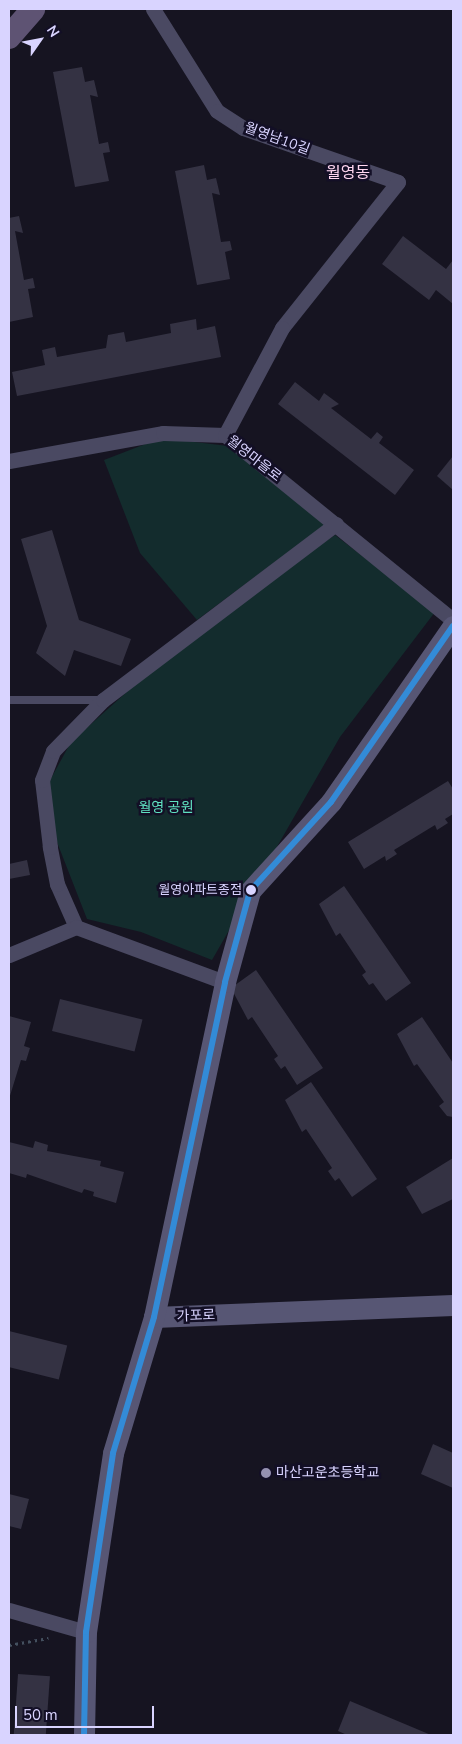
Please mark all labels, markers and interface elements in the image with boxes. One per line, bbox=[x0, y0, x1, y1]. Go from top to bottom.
north arrow bbox=[15, 15, 65, 65]
text: N bbox=[42, 22, 64, 41]
street label: 월영남10길 bbox=[242, 119, 312, 159]
district label: 월영동 bbox=[326, 163, 370, 183]
street label: 월영마을로 bbox=[223, 433, 285, 485]
park label: 월영 공원 bbox=[138, 800, 194, 816]
place label: 월영아파트종점 bbox=[158, 882, 242, 898]
marker: 월영아파트종점 bbox=[246, 885, 256, 895]
street label: 가포로 bbox=[176, 1307, 216, 1325]
place label: 마산고운초등학교 bbox=[276, 1465, 379, 1481]
marker: 마산고운초등학교 bbox=[260, 1467, 272, 1479]
scale bar bbox=[18, 1696, 156, 1728]
text: 50 m bbox=[23, 1705, 58, 1725]

